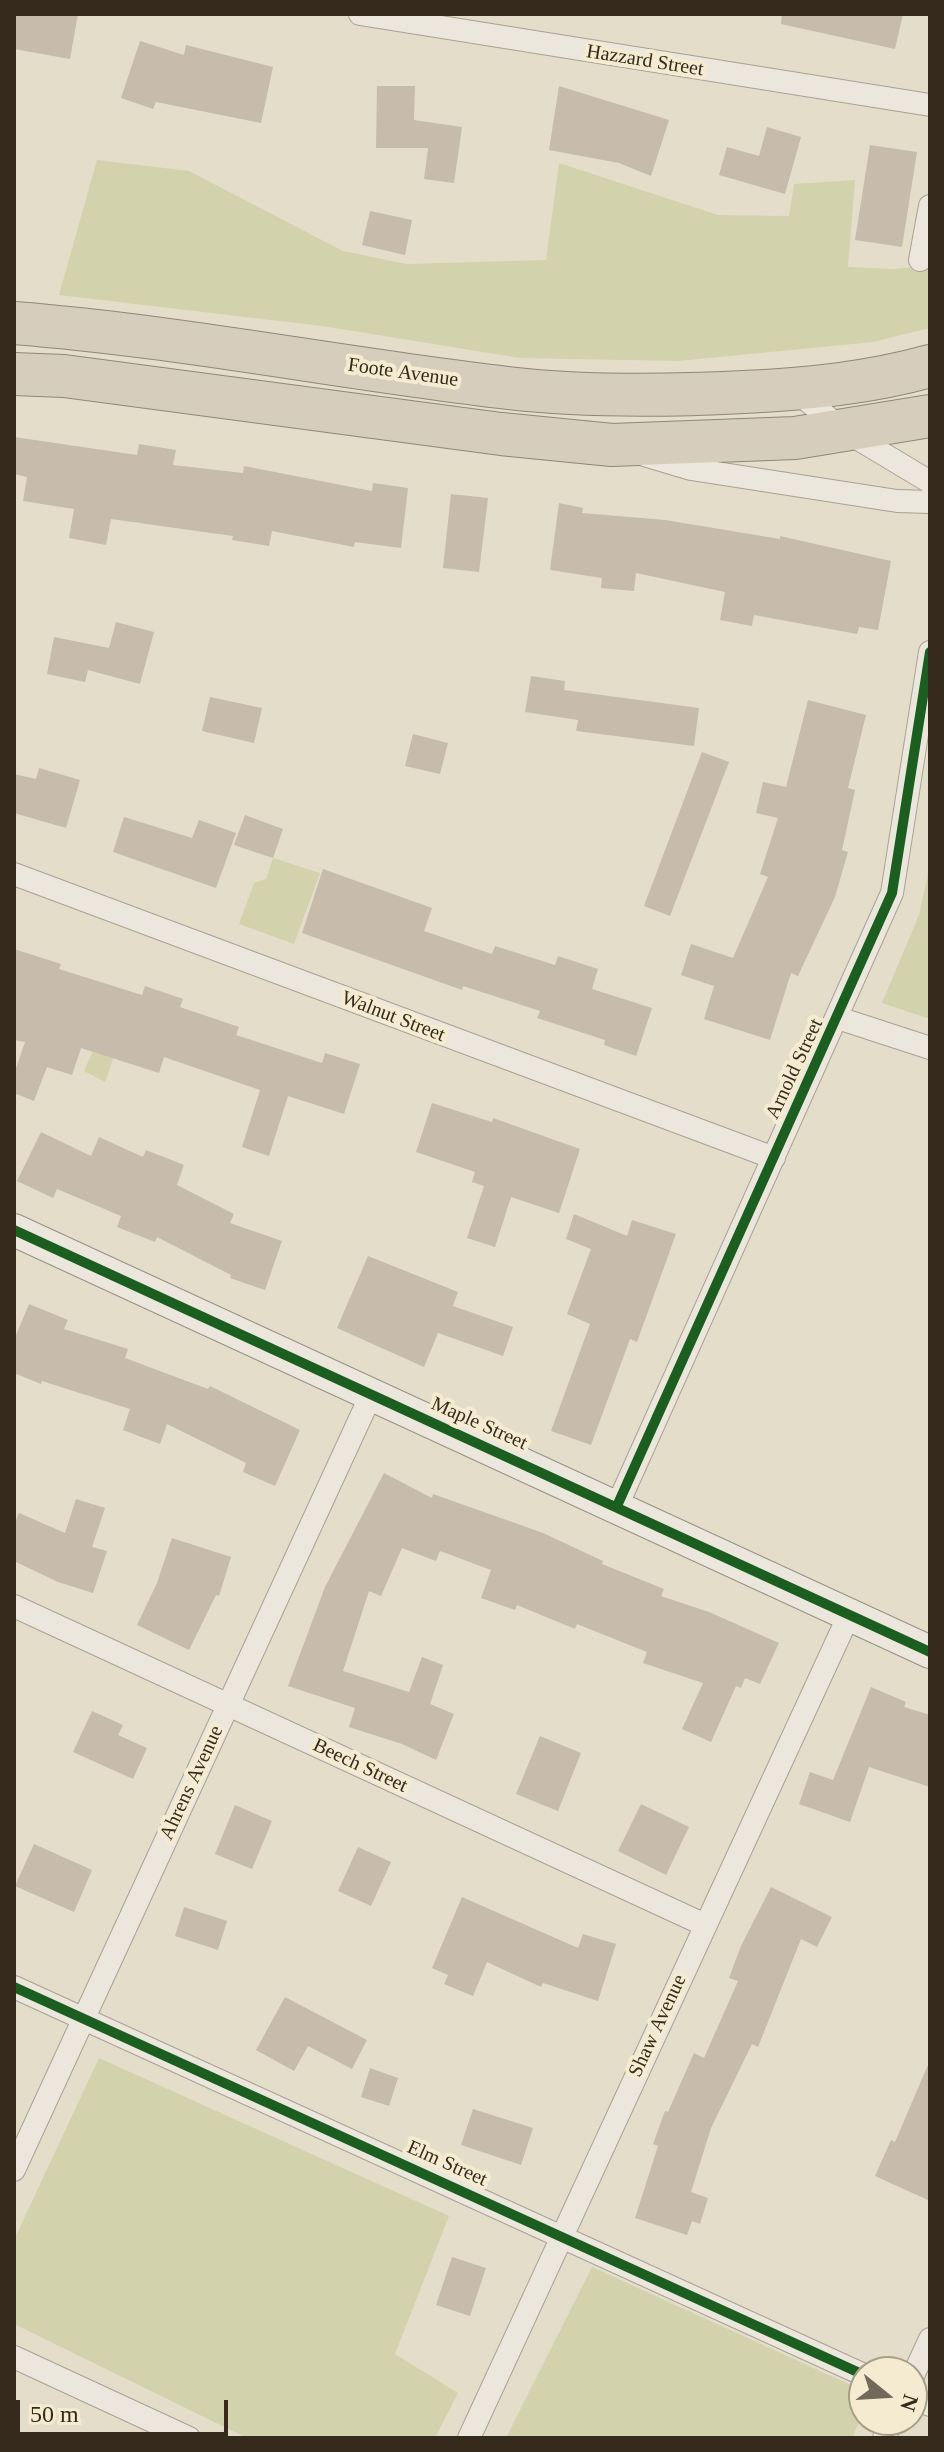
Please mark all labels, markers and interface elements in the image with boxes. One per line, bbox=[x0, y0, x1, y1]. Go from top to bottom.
street label: Hazzard Street bbox=[585, 40, 705, 82]
street label: Foote Avenue bbox=[346, 353, 460, 393]
street label: Walnut Street bbox=[338, 986, 448, 1048]
street label: Arnold Street bbox=[761, 1015, 829, 1123]
street label: Maple Street bbox=[427, 1392, 531, 1456]
street label: Ahrens Avenue bbox=[155, 1722, 229, 1844]
street label: Beech Street bbox=[309, 1734, 411, 1798]
street label: Shaw Avenue bbox=[624, 1971, 692, 2081]
street label: Elm Street bbox=[403, 2136, 491, 2192]
north arrow bbox=[848, 2356, 928, 2436]
scale bar bbox=[20, 2384, 232, 2434]
text: N bbox=[895, 2392, 924, 2414]
text: 50 m bbox=[30, 2401, 79, 2427]

